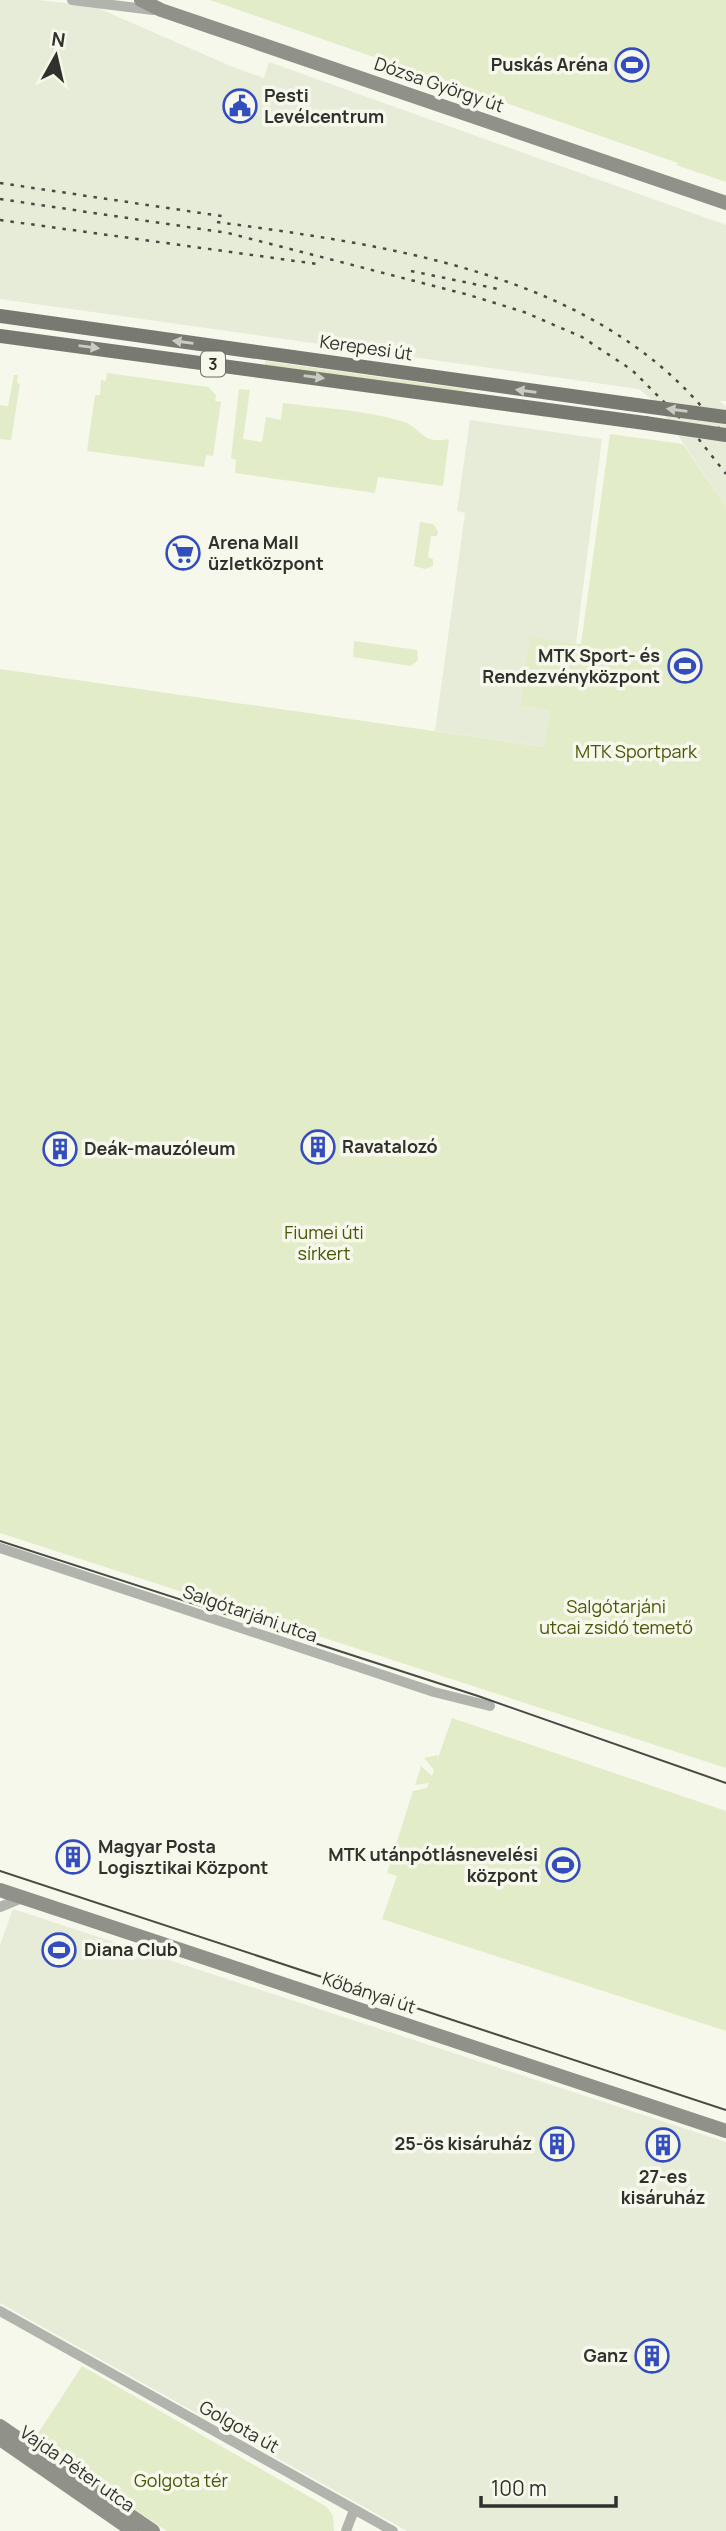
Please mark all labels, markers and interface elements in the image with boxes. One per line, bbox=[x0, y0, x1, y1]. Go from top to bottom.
north arrow bbox=[21, 21, 91, 91]
text: N bbox=[50, 25, 67, 53]
sports icon: Puskás Aréna bbox=[613, 46, 651, 84]
street label: Dózsa György út bbox=[371, 51, 507, 117]
place label: Puskás Aréna bbox=[491, 52, 608, 76]
place label: Pesti Levélcentrum bbox=[264, 83, 384, 128]
public building icon: Pesti Levélcentrum bbox=[221, 87, 259, 125]
street label: Kerepesi út bbox=[318, 329, 414, 365]
one-way arrow bbox=[171, 336, 193, 347]
one-way arrow bbox=[78, 342, 100, 353]
road number: 3 bbox=[201, 352, 225, 376]
one-way arrow bbox=[303, 372, 325, 383]
one-way arrow bbox=[515, 385, 537, 396]
one-way arrow bbox=[666, 405, 688, 416]
place label: Arena Mall üzletközpont bbox=[208, 530, 324, 575]
supermarket icon: Arena Mall üzletközpont bbox=[164, 534, 202, 572]
place label: MTK Sport- és Rendezvényközpont bbox=[482, 643, 660, 688]
sports icon: MTK Sport- és Rendezvényközpont bbox=[666, 647, 704, 685]
park label: MTK Sportpark bbox=[575, 739, 698, 763]
building icon: Ravatalozó bbox=[299, 1128, 337, 1166]
building icon: Deák-mauzóleum bbox=[41, 1130, 79, 1168]
place label: Ravatalozó bbox=[342, 1134, 438, 1158]
place label: Deák-mauzóleum bbox=[84, 1136, 235, 1160]
park label: Fiumei úti sírkert bbox=[284, 1220, 364, 1265]
street label: Salgótarjáni utca bbox=[180, 1579, 321, 1647]
park label: Salgótarjáni utcai zsidó temető bbox=[539, 1594, 693, 1639]
place label: Magyar Posta Logisztikai Központ bbox=[98, 1834, 268, 1879]
building icon: Magyar Posta Logisztikai Központ bbox=[54, 1838, 92, 1876]
place label: MTK utánpótlásnevelési központ bbox=[328, 1842, 538, 1887]
sports icon: MTK utánpótlásnevelési központ bbox=[544, 1846, 582, 1884]
sports icon: Diana Club bbox=[40, 1931, 78, 1969]
place label: Diana Club bbox=[84, 1937, 178, 1961]
street label: Kőbányai út bbox=[320, 1966, 419, 2018]
building icon: 25-ös kisáruház bbox=[538, 2125, 576, 2163]
building icon: 27-es kisáruház bbox=[644, 2126, 682, 2164]
place label: 25-ös kisáruház bbox=[394, 2131, 532, 2155]
place label: 27-es kisáruház bbox=[621, 2164, 705, 2209]
building icon: Ganz bbox=[633, 2337, 671, 2375]
place label: Ganz bbox=[584, 2343, 628, 2367]
street label: Golgota út bbox=[195, 2394, 284, 2458]
street label: Vajda Péter utca bbox=[15, 2420, 140, 2517]
scale bar bbox=[481, 2464, 616, 2508]
park label: Golgota tér bbox=[134, 2468, 228, 2492]
text: 100 m bbox=[491, 2474, 547, 2502]

